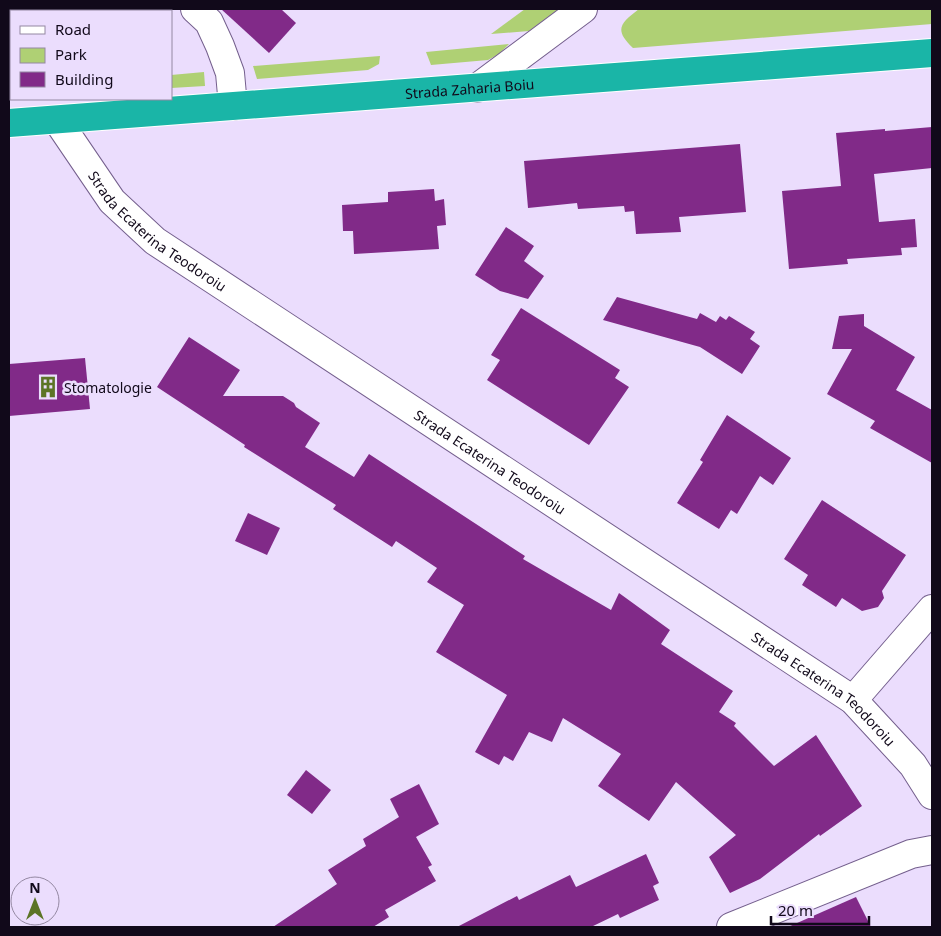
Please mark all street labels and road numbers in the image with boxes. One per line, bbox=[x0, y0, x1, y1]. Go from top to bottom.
street label: Strada Zaharia Boiu bbox=[404, 74, 535, 102]
street label: Strada Ecaterina Teodoroiu bbox=[85, 167, 231, 295]
street label: Strada Ecaterina Teodoroiu bbox=[411, 405, 570, 518]
street label: Strada Ecaterina Teodoroiu bbox=[748, 627, 900, 750]

